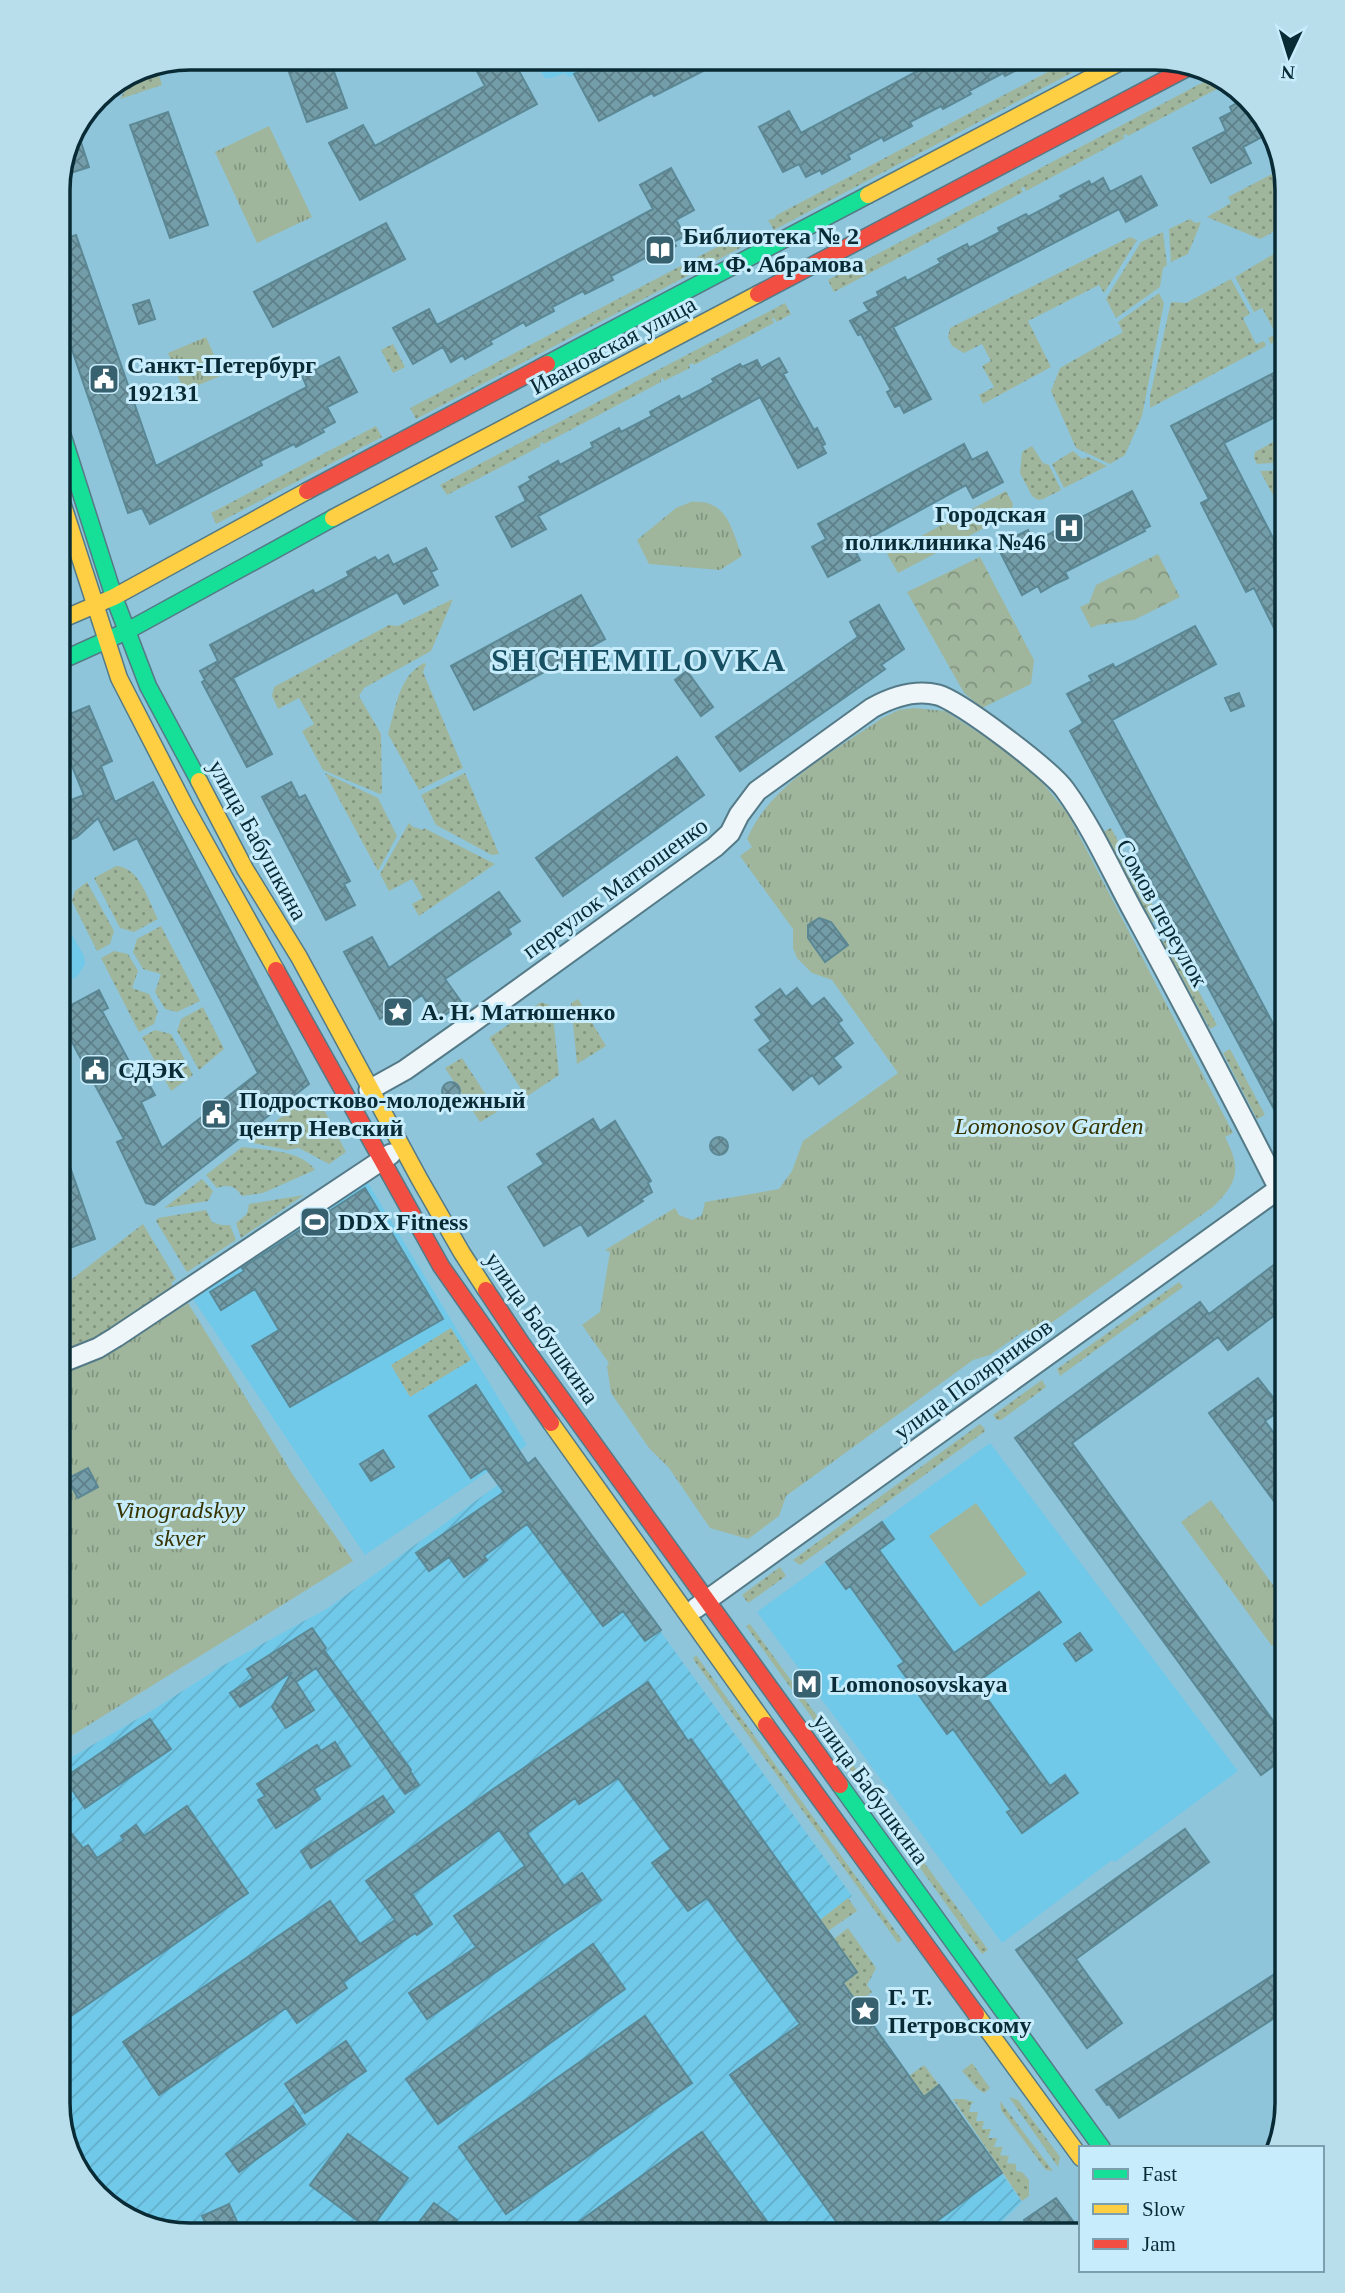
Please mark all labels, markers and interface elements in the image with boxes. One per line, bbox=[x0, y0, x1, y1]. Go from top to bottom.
north arrow bbox=[1254, 21, 1324, 91]
text: N bbox=[1280, 61, 1295, 83]
place label: Библиотека № 2 им. Ф. Абрамова bbox=[683, 223, 864, 277]
library icon: Библиотека № 2 им. Ф. Абрамова bbox=[643, 233, 677, 267]
street label: Ивановская улица bbox=[526, 290, 701, 400]
place label: Санкт-Петербург 192131 bbox=[127, 352, 316, 406]
public building icon: Санкт-Петербург 192131 bbox=[87, 362, 121, 396]
place label: Городская поликлиника №46 bbox=[845, 501, 1046, 555]
hospital icon: Городская поликлиника №46 bbox=[1052, 511, 1086, 545]
district label: SHCHEMILOVKA bbox=[491, 642, 787, 678]
street label: улица Бабушкина bbox=[203, 755, 313, 925]
street label: переулок Матюшенко bbox=[517, 812, 713, 964]
street label: Сомов переулок bbox=[1111, 835, 1213, 991]
place icon: А. Н. Матюшенко bbox=[381, 995, 415, 1029]
place label: А. Н. Матюшенко bbox=[421, 999, 615, 1025]
public building icon: СДЭК bbox=[78, 1053, 112, 1087]
place label: СДЭК bbox=[118, 1057, 186, 1083]
place label: Подростково-молодежный центр Невский bbox=[239, 1087, 526, 1141]
public building icon: Подростково-молодежный центр Невский bbox=[199, 1097, 233, 1131]
park label: Lomonosov Garden bbox=[953, 1113, 1144, 1139]
sports icon: DDX Fitness bbox=[298, 1205, 332, 1239]
place label: DDX Fitness bbox=[338, 1209, 468, 1235]
street label: улица Бабушкина bbox=[480, 1247, 604, 1409]
street label: улица Полярников bbox=[889, 1313, 1057, 1445]
park label: Vinogradskyy skver bbox=[115, 1497, 245, 1551]
metro station icon: Lomonosovskaya bbox=[790, 1667, 824, 1701]
place label: Lomonosovskaya bbox=[830, 1671, 1007, 1697]
street label: улица Бабушкина bbox=[808, 1709, 934, 1870]
place label: Г. Т. Петровскому bbox=[888, 1984, 1031, 2038]
place icon: Г. Т. Петровскому bbox=[848, 1994, 882, 2028]
legend bbox=[1079, 2146, 1324, 2272]
text: Fast bbox=[1142, 2162, 1177, 2186]
text: Slow bbox=[1142, 2197, 1186, 2221]
text: Jam bbox=[1142, 2232, 1176, 2256]

